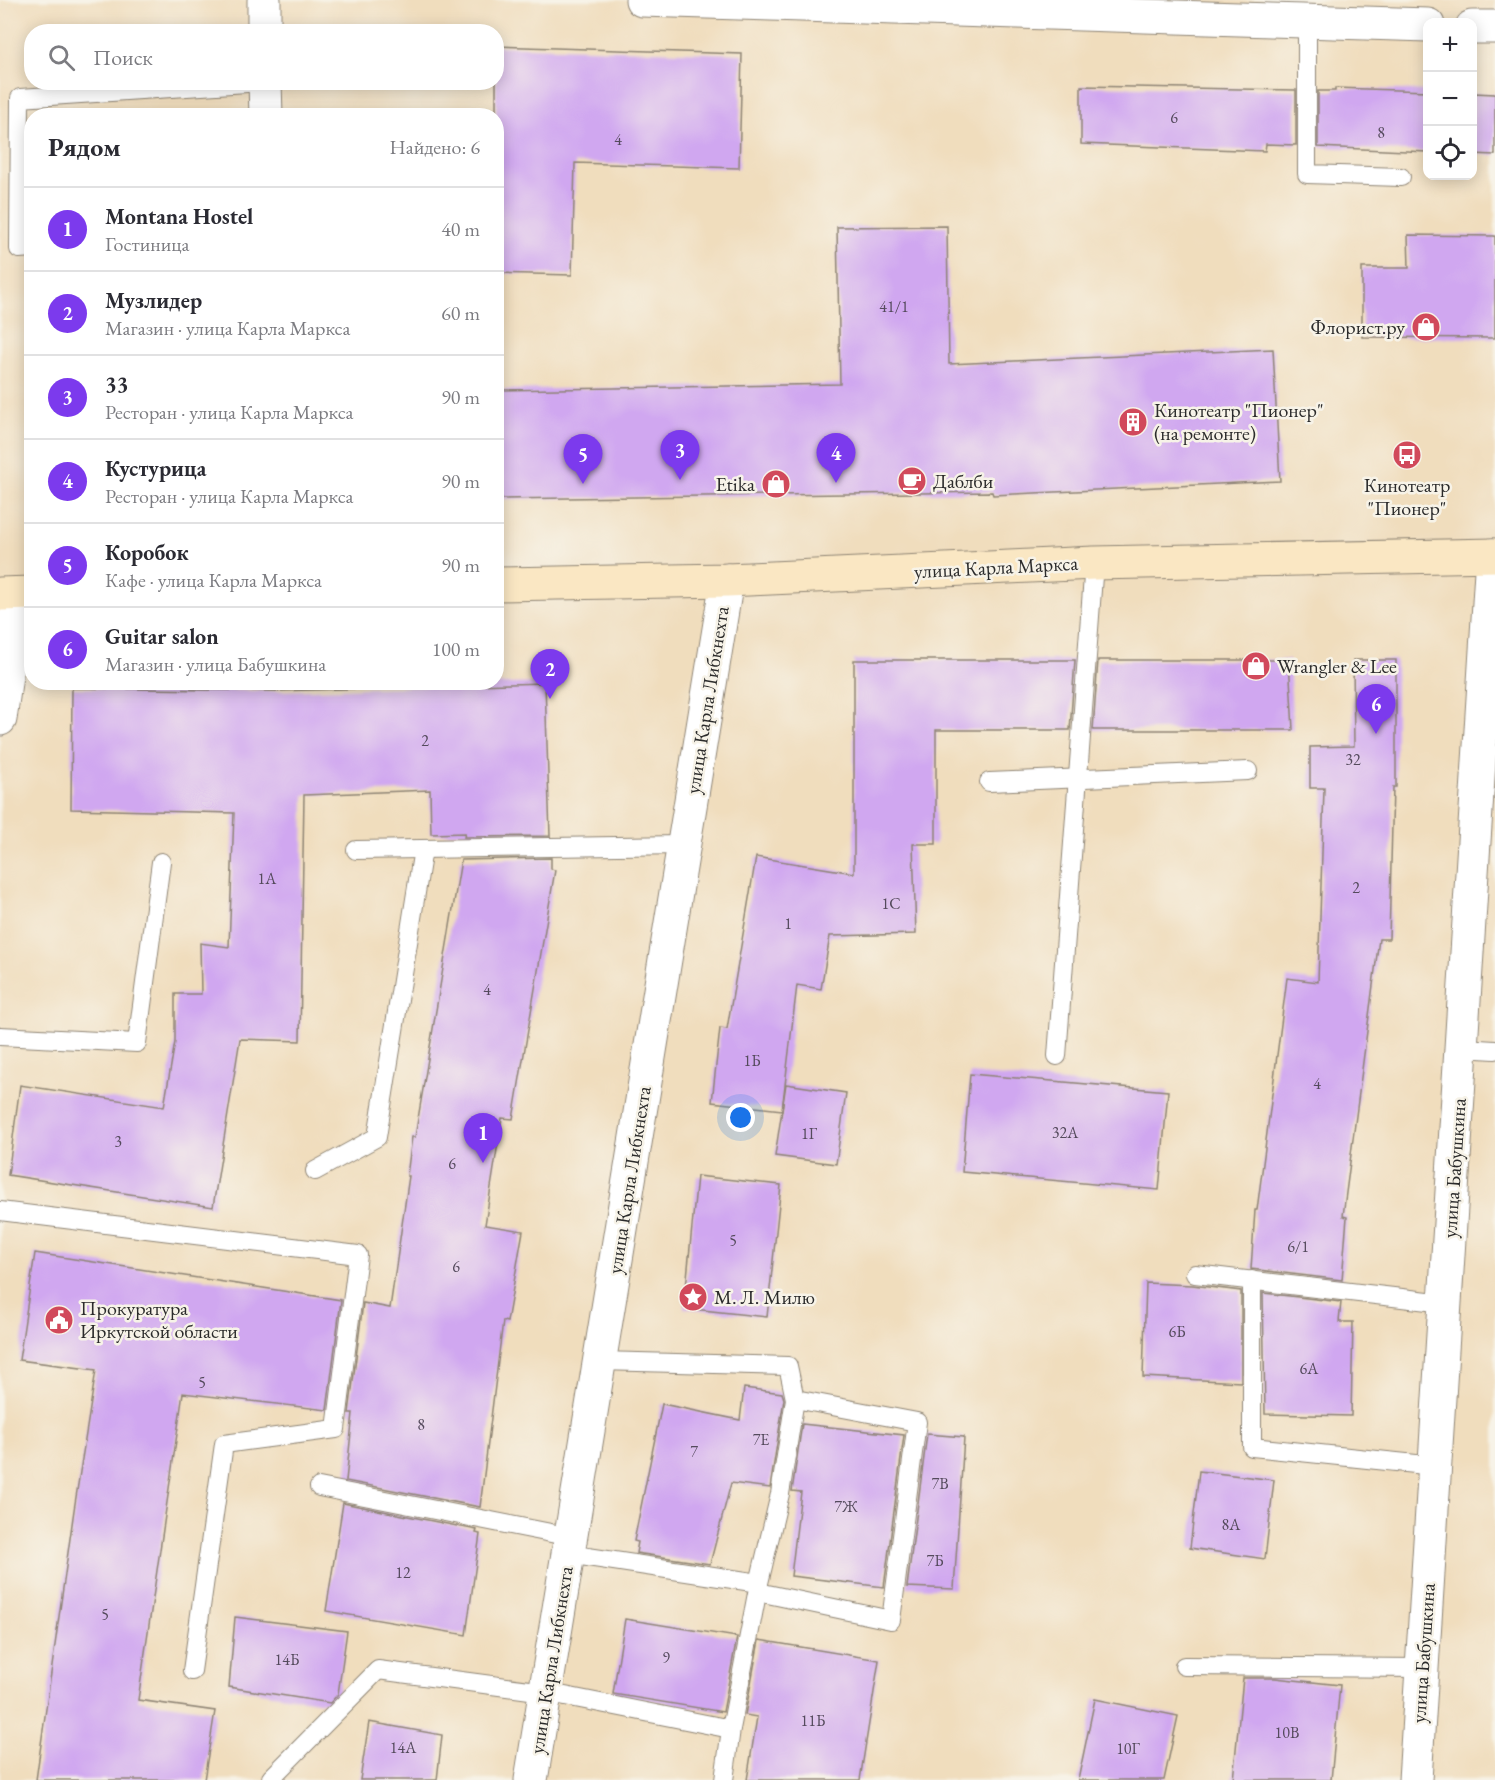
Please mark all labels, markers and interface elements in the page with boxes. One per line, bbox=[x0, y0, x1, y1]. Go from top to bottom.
map controls bbox=[1423, 18, 1477, 180]
button: + bbox=[1423, 18, 1477, 72]
search box bbox=[24, 24, 504, 90]
icon: search bbox=[45, 41, 78, 74]
text: Поиск bbox=[93, 43, 153, 72]
button: − bbox=[1423, 72, 1477, 126]
house number: 6 bbox=[1170, 107, 1178, 128]
house number: 8 bbox=[1377, 122, 1385, 143]
button: locate bbox=[1423, 126, 1477, 180]
house number: 4 bbox=[614, 129, 622, 150]
text: Рядом bbox=[48, 130, 121, 164]
text: Найдено: 6 bbox=[389, 134, 480, 160]
text: Montana Hostel bbox=[105, 202, 253, 231]
text: 1 bbox=[62, 216, 73, 242]
text: 40 m bbox=[441, 216, 480, 242]
text: Гостиница bbox=[105, 231, 190, 257]
text: Музлидер bbox=[105, 286, 202, 315]
house number: 41/1 bbox=[879, 296, 909, 317]
text: 2 bbox=[62, 300, 73, 326]
text: 60 m bbox=[441, 300, 480, 326]
shop icon: Флорист.ру bbox=[1410, 311, 1442, 343]
place label: Флорист.ру bbox=[1311, 314, 1405, 340]
text: Магазин · улица Карла Маркса bbox=[105, 315, 350, 341]
text: 33 bbox=[105, 370, 128, 399]
text: 3 bbox=[62, 384, 73, 410]
text: 90 m bbox=[441, 384, 480, 410]
place label: Кинотеатр "Пионер" (на ремонте) bbox=[1154, 397, 1323, 446]
text: Ресторан · улица Карла Маркса bbox=[105, 399, 354, 425]
building icon: Кинотеатр "Пионер" (на ремонте) bbox=[1117, 406, 1149, 438]
pin: 3 bbox=[660, 430, 700, 480]
pin: 5 bbox=[564, 434, 602, 484]
pin: 4 bbox=[816, 434, 856, 483]
bus stop icon: Кинотеатр "Пионер" bbox=[1391, 439, 1423, 471]
text: Кустурица bbox=[105, 454, 206, 483]
cafe icon: Даблби bbox=[896, 465, 928, 497]
text: 4 bbox=[62, 468, 73, 494]
text: 90 m bbox=[441, 468, 480, 494]
shop icon: Etika bbox=[760, 468, 792, 500]
place label: Даблби bbox=[933, 468, 994, 494]
place label: Etika bbox=[716, 471, 755, 497]
place label: Кинотеатр "Пионер" bbox=[1364, 472, 1450, 521]
text: Ресторан · улица Карла Маркса bbox=[105, 483, 354, 509]
text: Коробок bbox=[105, 538, 189, 567]
street label: улица Карла Маркса bbox=[913, 550, 1079, 584]
text: 5 bbox=[62, 552, 73, 578]
text: 90 m bbox=[441, 552, 480, 578]
text: Кафе · улица Карла Маркса bbox=[105, 567, 322, 593]
street label: улица Карла Либкнехта bbox=[679, 604, 735, 796]
text: Guitar salon bbox=[105, 622, 219, 651]
text: 6 bbox=[62, 636, 73, 662]
text: 100 m bbox=[432, 636, 480, 662]
pin: 2 bbox=[530, 650, 570, 699]
shop icon: Wrangler & Lee bbox=[1240, 650, 1272, 682]
text: Магазин · улица Бабушкина bbox=[105, 651, 326, 677]
place label: Wrangler & Lee bbox=[1277, 653, 1397, 679]
pin: 6 bbox=[1356, 684, 1396, 734]
house number: 2 bbox=[421, 730, 429, 751]
house number: 32 bbox=[1345, 749, 1361, 770]
house number: 1А bbox=[258, 868, 277, 889]
house number: 2 bbox=[1352, 877, 1360, 898]
house number: 1С bbox=[881, 893, 901, 914]
house number: 1 bbox=[784, 913, 792, 934]
house number: 4 bbox=[483, 979, 491, 1000]
house number: 1Б bbox=[743, 1050, 761, 1071]
house number: 4 bbox=[1313, 1073, 1321, 1094]
street label: улица Карла Либкнехта bbox=[601, 1084, 657, 1276]
street label: улица Бабушкина bbox=[1436, 1097, 1472, 1239]
your location bbox=[726, 1103, 755, 1132]
pin: 1 bbox=[464, 1114, 502, 1163]
house number: 32А bbox=[1052, 1122, 1079, 1143]
house number: 1Г bbox=[801, 1123, 818, 1144]
house number: 3 bbox=[114, 1131, 122, 1152]
house number: 6 bbox=[448, 1153, 456, 1174]
house number: 5 bbox=[729, 1230, 737, 1251]
house number: 6/1 bbox=[1287, 1236, 1309, 1257]
house number: 6 bbox=[452, 1256, 460, 1277]
place icon: М. Л. Милю bbox=[677, 1281, 709, 1313]
place label: М. Л. Милю bbox=[714, 1284, 815, 1310]
place label: Прокуратура Иркутской области bbox=[80, 1295, 238, 1344]
public building icon: Прокуратура Иркутской области bbox=[43, 1304, 75, 1336]
house number: 6Б bbox=[1168, 1321, 1186, 1342]
house number: 6А bbox=[1300, 1358, 1319, 1379]
house number: 5 bbox=[198, 1372, 206, 1393]
house number: 8 bbox=[417, 1414, 425, 1435]
house number: 7Е bbox=[753, 1429, 769, 1450]
house number: 7 bbox=[690, 1441, 698, 1462]
house number: 7В bbox=[931, 1473, 949, 1494]
house number: 7Ж bbox=[834, 1496, 858, 1517]
house number: 8А bbox=[1222, 1514, 1241, 1535]
house number: 7Б bbox=[926, 1550, 944, 1571]
house number: 12 bbox=[395, 1562, 411, 1583]
street label: улица Карла Либкнехта bbox=[523, 1564, 579, 1756]
street label: улица Бабушкина bbox=[1405, 1582, 1441, 1724]
house number: 5 bbox=[101, 1604, 109, 1625]
house number: 9 bbox=[662, 1647, 670, 1668]
house number: 14Б bbox=[275, 1649, 299, 1670]
house number: 11Б bbox=[801, 1710, 825, 1731]
house number: 10В bbox=[1275, 1722, 1299, 1743]
house number: 14А bbox=[390, 1737, 417, 1758]
house number: 10Г bbox=[1116, 1738, 1141, 1759]

